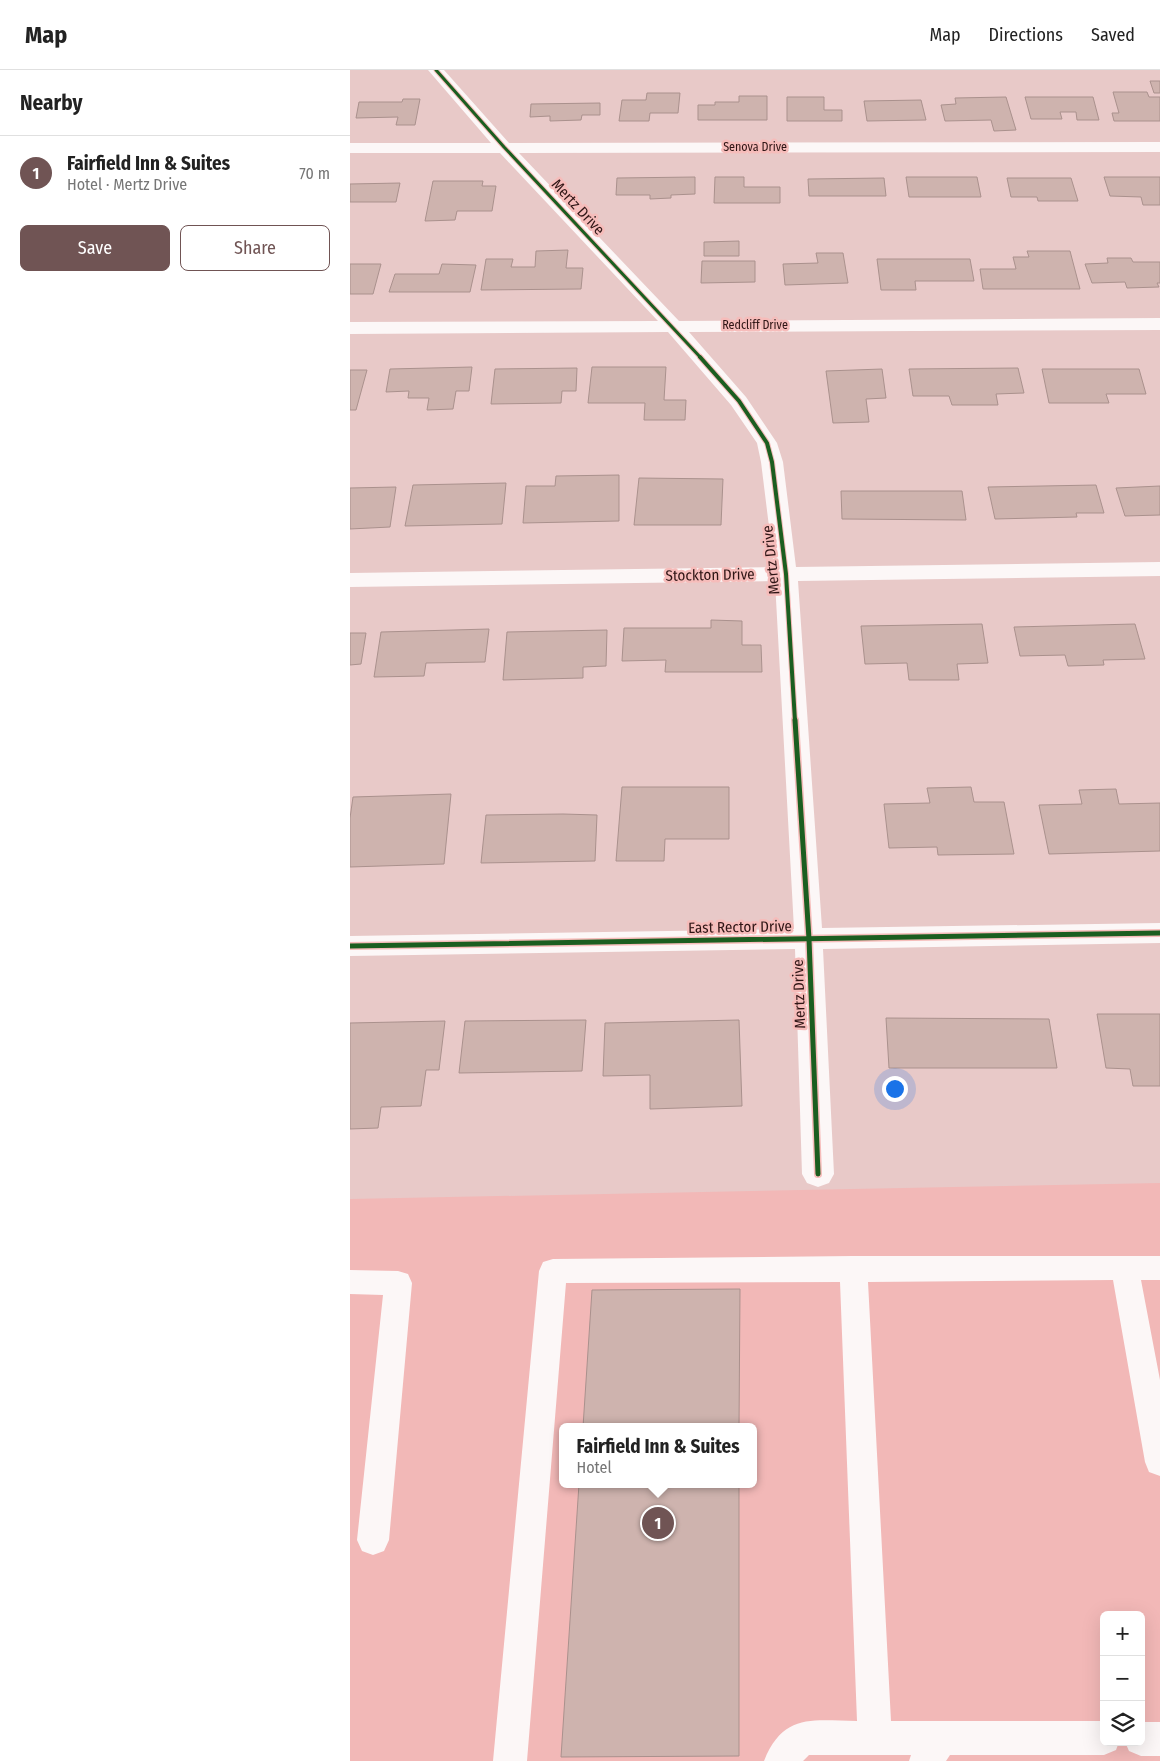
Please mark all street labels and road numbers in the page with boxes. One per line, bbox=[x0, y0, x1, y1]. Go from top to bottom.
street label: Senova Drive bbox=[723, 140, 787, 154]
street label: Mertz Drive bbox=[548, 175, 608, 239]
street label: Redcliff Drive bbox=[722, 318, 788, 332]
street label: Mertz Drive bbox=[758, 525, 784, 595]
street label: Stockton Drive bbox=[665, 565, 755, 585]
street label: East Rector Drive bbox=[688, 917, 792, 937]
street label: Mertz Drive bbox=[789, 959, 809, 1029]

